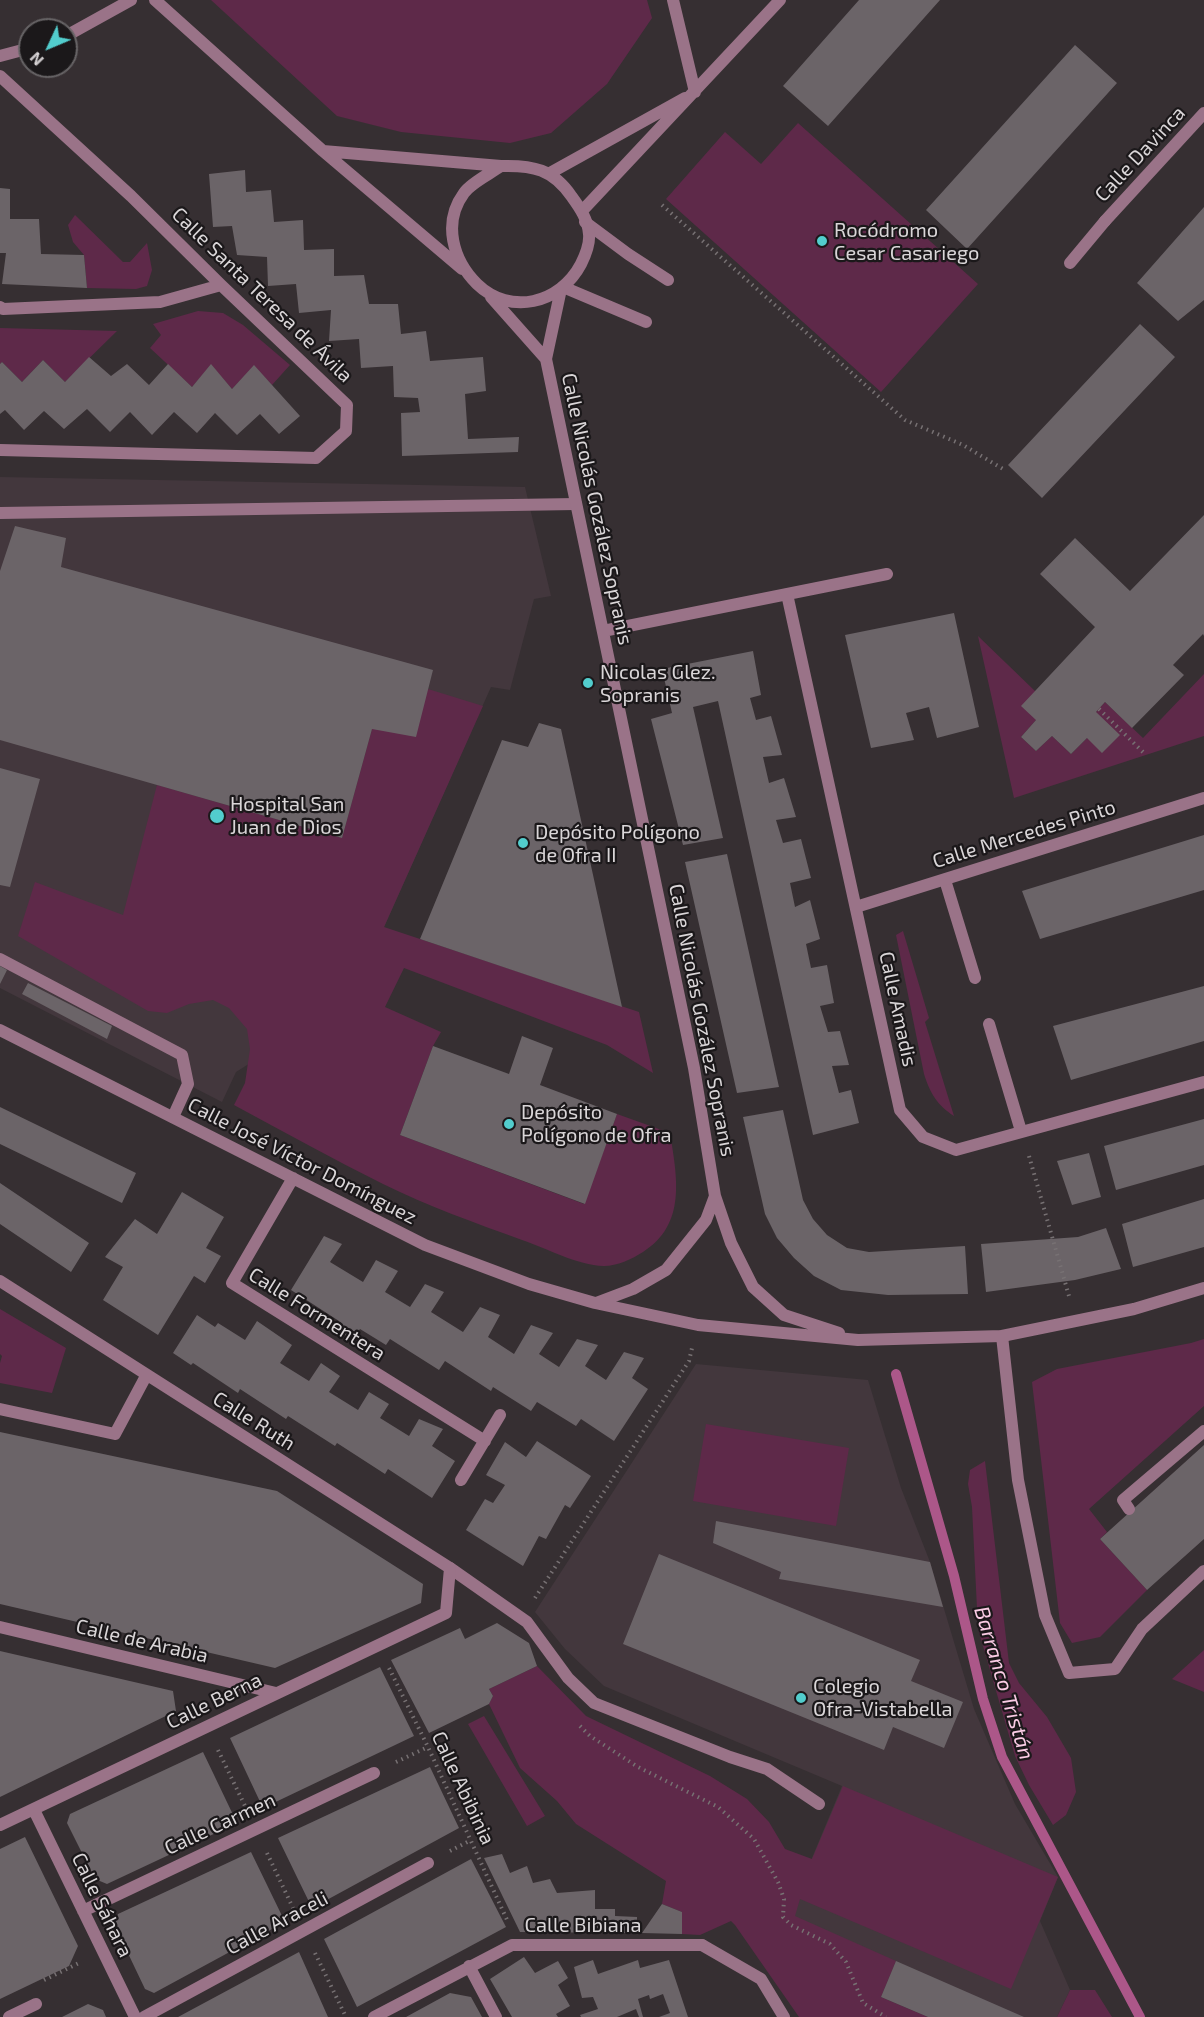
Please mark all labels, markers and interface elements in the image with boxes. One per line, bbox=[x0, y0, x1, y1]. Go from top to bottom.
north arrow bbox=[18, 18, 78, 78]
text: N bbox=[25, 49, 47, 70]
street label: Calle Davinca bbox=[1090, 101, 1190, 207]
street label: Calle Santa Teresa de Ávila bbox=[167, 202, 357, 388]
place label: Rocódromo Cesar Casariego bbox=[834, 218, 979, 265]
marker: Rocódromo Cesar Casariego bbox=[815, 234, 829, 248]
street label: Calle Nicolás Gozález Sopranis bbox=[556, 371, 638, 647]
place label: Nicolas Glez. Sopranis bbox=[600, 660, 716, 707]
marker: Nicolas Glez. Sopranis bbox=[581, 676, 595, 690]
place label: Hospital San Juan de Dios bbox=[230, 792, 344, 839]
street label: Calle Mercedes Pinto bbox=[930, 795, 1118, 873]
marker: Hospital San Juan de Dios bbox=[208, 807, 226, 825]
place label: Depósito Polígono de Ofra II bbox=[535, 820, 700, 867]
marker: Depósito Polígono de Ofra II bbox=[516, 836, 530, 850]
street label: Calle Nicolás Gozález Sopranis bbox=[664, 882, 740, 1158]
street label: Calle Amadis bbox=[874, 949, 922, 1069]
street label: Calle José Víctor Domínguez bbox=[184, 1093, 420, 1229]
place label: Depósito Polígono de Ofra bbox=[521, 1100, 671, 1147]
marker: Depósito Polígono de Ofra bbox=[502, 1117, 516, 1131]
street label: Calle Formentera bbox=[244, 1262, 390, 1366]
street label: Calle Ruth bbox=[208, 1386, 300, 1456]
water label: Barranco Tristán bbox=[969, 1603, 1039, 1763]
street label: Calle de Arabia bbox=[74, 1614, 210, 1668]
street label: Calle Berna bbox=[162, 1668, 266, 1734]
place label: Colegio Ofra-Vistabella bbox=[813, 1674, 952, 1721]
marker: Colegio Ofra-Vistabella bbox=[794, 1691, 808, 1705]
street label: Calle Abibinia bbox=[426, 1728, 500, 1848]
street label: Calle Carmen bbox=[161, 1788, 279, 1860]
street label: Calle Sáhara bbox=[66, 1849, 138, 1961]
street label: Calle Araceli bbox=[222, 1886, 332, 1960]
street label: Calle Bibiana bbox=[525, 1913, 641, 1937]

